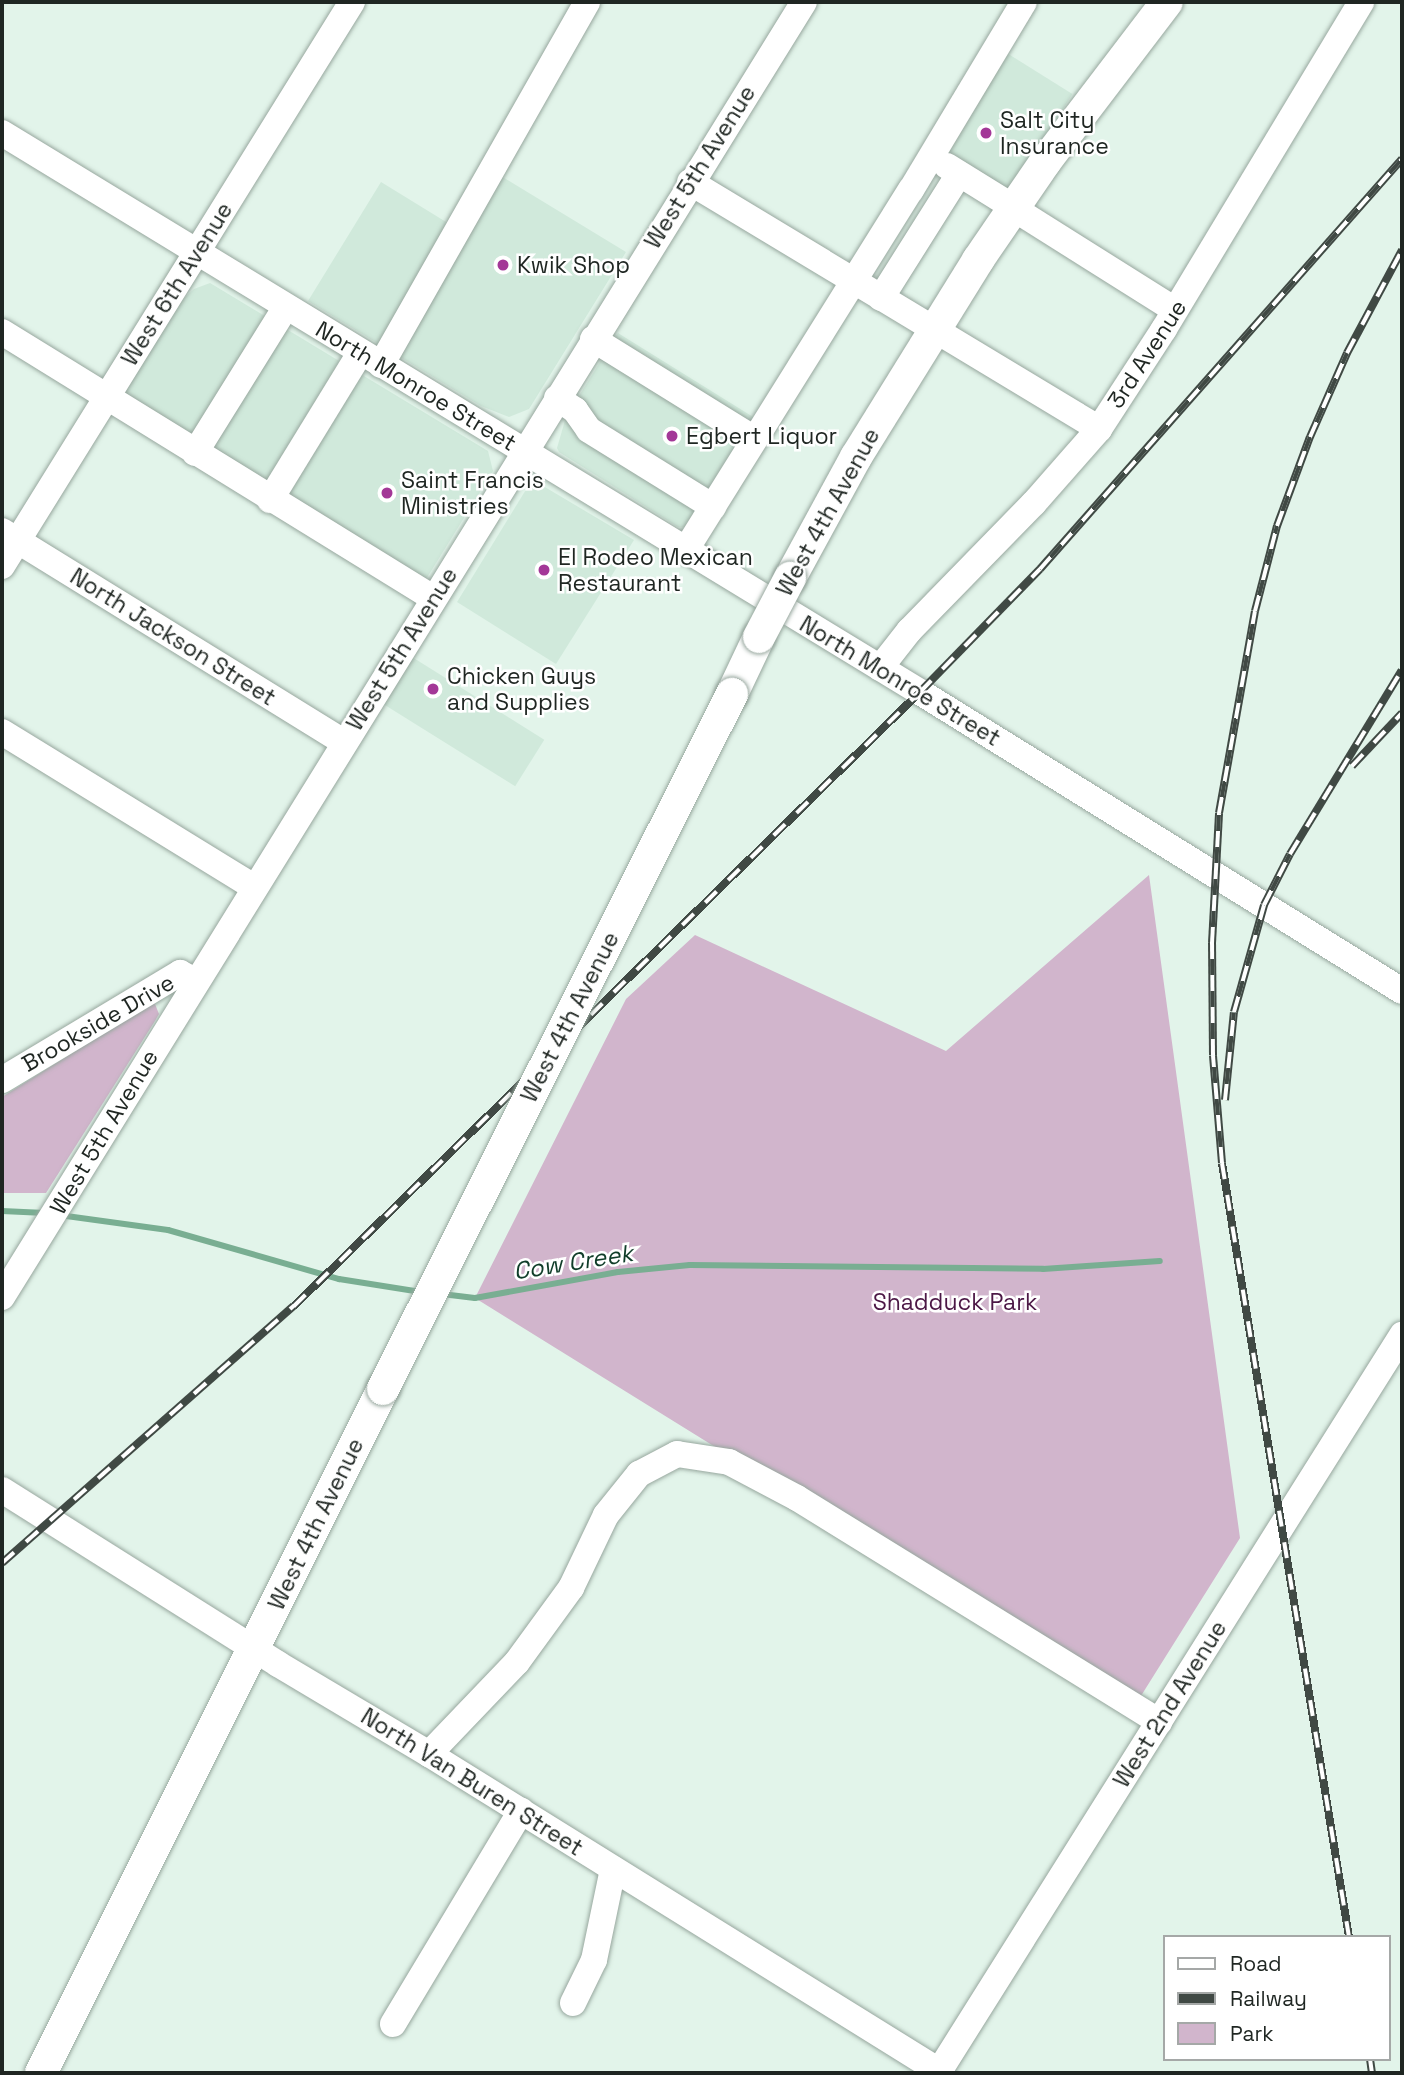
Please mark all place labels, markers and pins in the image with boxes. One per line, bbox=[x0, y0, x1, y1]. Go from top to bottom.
place label: Salt City Insurance bbox=[1000, 106, 1109, 160]
marker: Salt City Insurance bbox=[978, 125, 994, 141]
place label: Kwik Shop bbox=[517, 251, 630, 279]
marker: Kwik Shop bbox=[495, 257, 511, 273]
place label: Egbert Liquor bbox=[686, 422, 837, 450]
marker: Egbert Liquor bbox=[664, 428, 680, 444]
place label: Saint Francis Ministries bbox=[401, 466, 544, 520]
marker: Saint Francis Ministries bbox=[379, 485, 395, 501]
place label: El Rodeo Mexican Restaurant bbox=[558, 543, 753, 597]
marker: El Rodeo Mexican Restaurant bbox=[536, 562, 552, 578]
place label: Chicken Guys and Supplies bbox=[447, 662, 596, 716]
marker: Chicken Guys and Supplies bbox=[425, 681, 441, 697]

